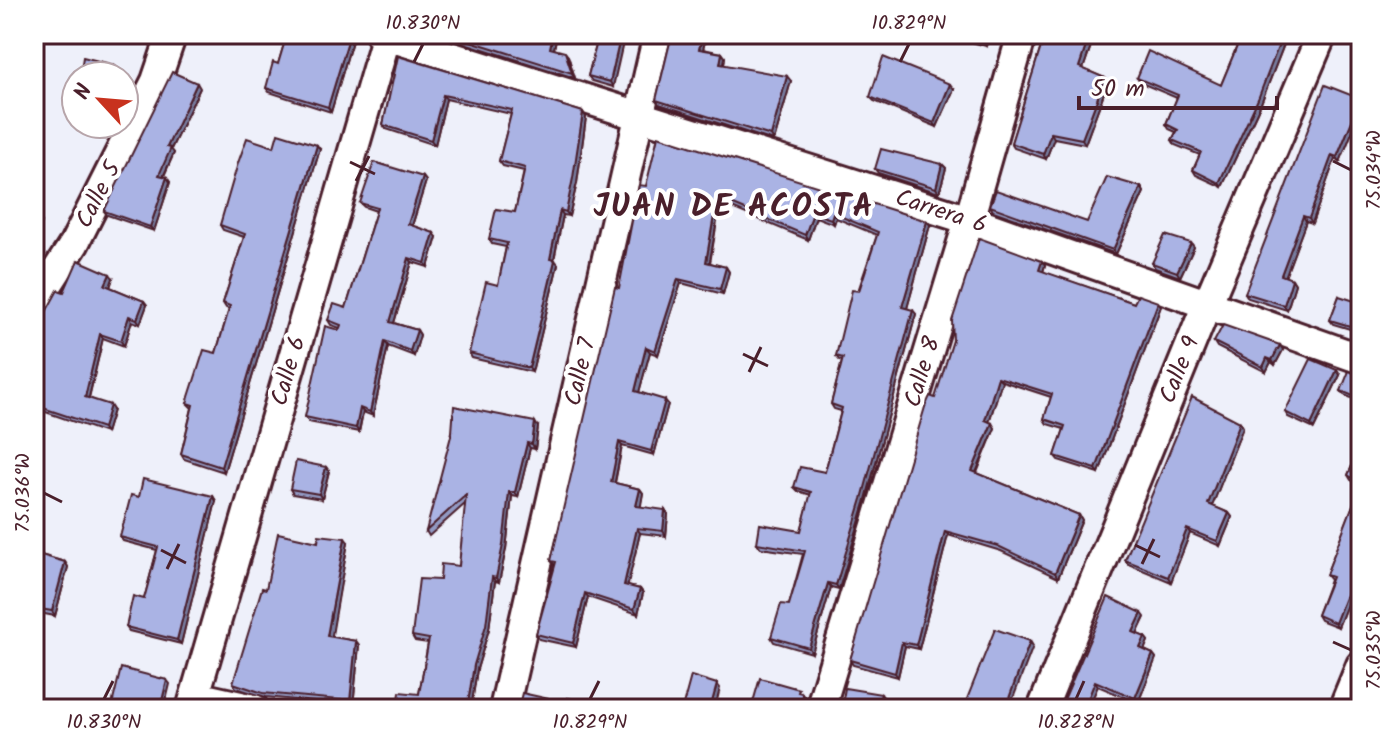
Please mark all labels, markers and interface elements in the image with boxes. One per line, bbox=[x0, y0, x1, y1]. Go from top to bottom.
text: 10.830°N bbox=[386, 8, 460, 40]
text: 10.829°N bbox=[872, 8, 946, 40]
north arrow bbox=[60, 60, 140, 140]
scale bar bbox=[1079, 60, 1277, 110]
text: 50 m bbox=[1091, 70, 1145, 109]
text: N bbox=[65, 78, 103, 106]
text: 75.034°W bbox=[1359, 130, 1391, 210]
street label: Calle 5 bbox=[66, 153, 133, 235]
street label: Carrera 6 bbox=[890, 179, 992, 245]
district label: JUAN DE ACOSTA bbox=[593, 182, 875, 233]
street label: Calle 9 bbox=[1149, 330, 1211, 410]
street label: Calle 6 bbox=[260, 331, 318, 411]
street label: Calle 8 bbox=[894, 331, 952, 412]
street label: Calle 7 bbox=[554, 333, 608, 410]
text: 75.036°W bbox=[8, 453, 40, 533]
text: 75.035°W bbox=[1359, 610, 1391, 690]
text: 10.830°N bbox=[67, 707, 141, 739]
text: 10.829°N bbox=[553, 707, 627, 739]
text: 10.828°N bbox=[1037, 707, 1115, 739]

